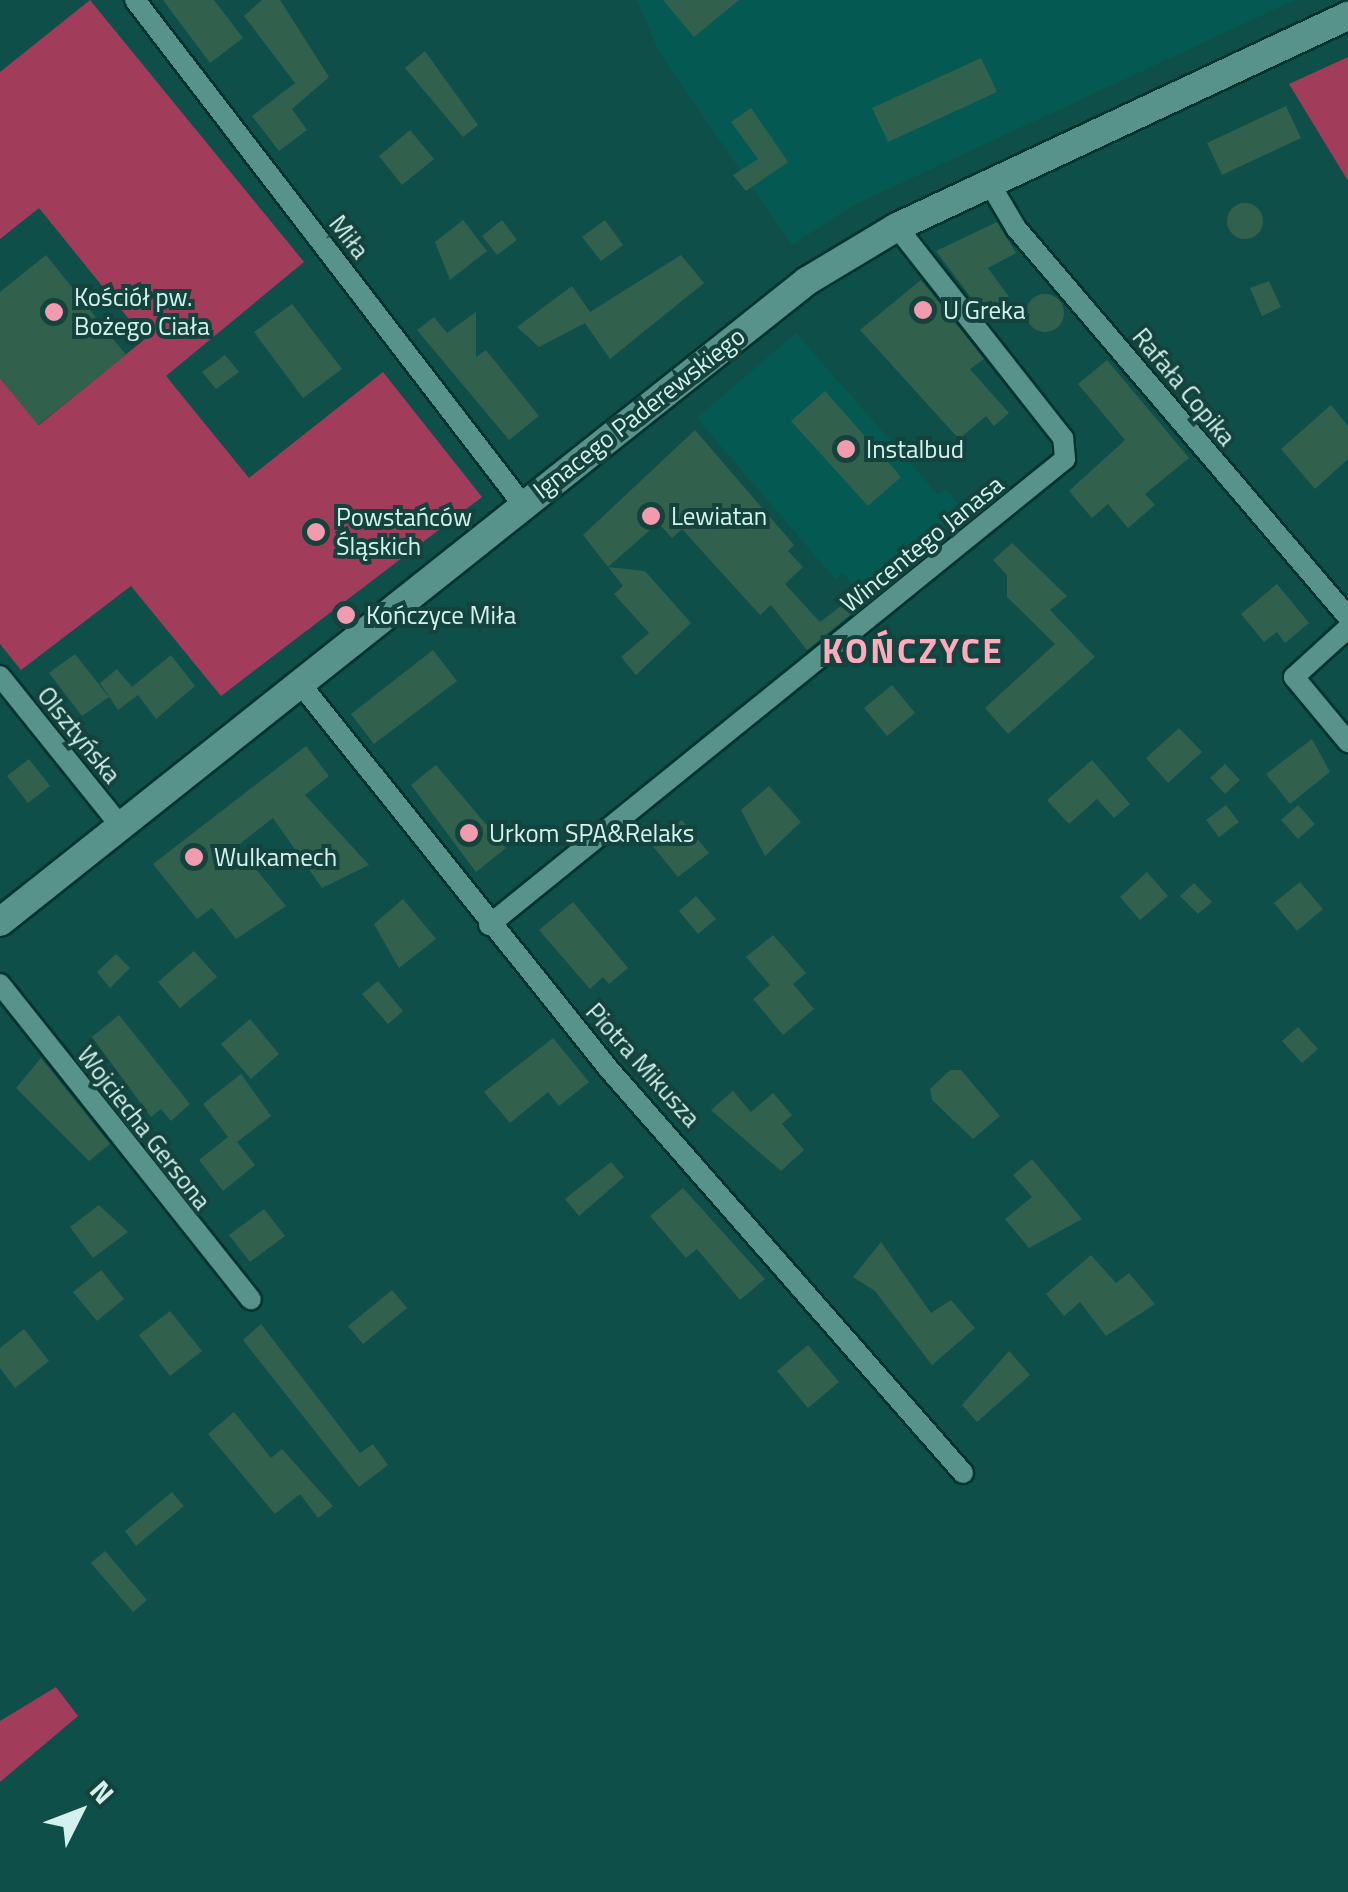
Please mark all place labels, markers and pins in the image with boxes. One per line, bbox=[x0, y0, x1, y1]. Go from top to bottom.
place label: Kościół pw. Bożego Ciała bbox=[74, 283, 210, 342]
place label: U Greka bbox=[943, 295, 1025, 325]
marker: U Greka bbox=[912, 299, 934, 321]
marker: Kościół pw. Bożego Ciała bbox=[43, 301, 65, 323]
place label: Instalbud bbox=[866, 434, 964, 464]
marker: Instalbud bbox=[835, 438, 857, 460]
place label: Lewiatan bbox=[671, 501, 767, 531]
place label: Powstańców Śląskich bbox=[336, 503, 472, 562]
marker: Lewiatan bbox=[640, 505, 662, 527]
marker: Powstańców Śląskich bbox=[305, 521, 327, 543]
place label: Kończyce Miła bbox=[366, 600, 516, 630]
marker: Kończyce Miła bbox=[335, 604, 357, 626]
place label: Urkom SPA&Relaks bbox=[489, 818, 694, 848]
marker: Urkom SPA&Relaks bbox=[458, 822, 480, 844]
place label: Wulkamech bbox=[214, 842, 337, 872]
marker: Wulkamech bbox=[183, 846, 205, 868]

